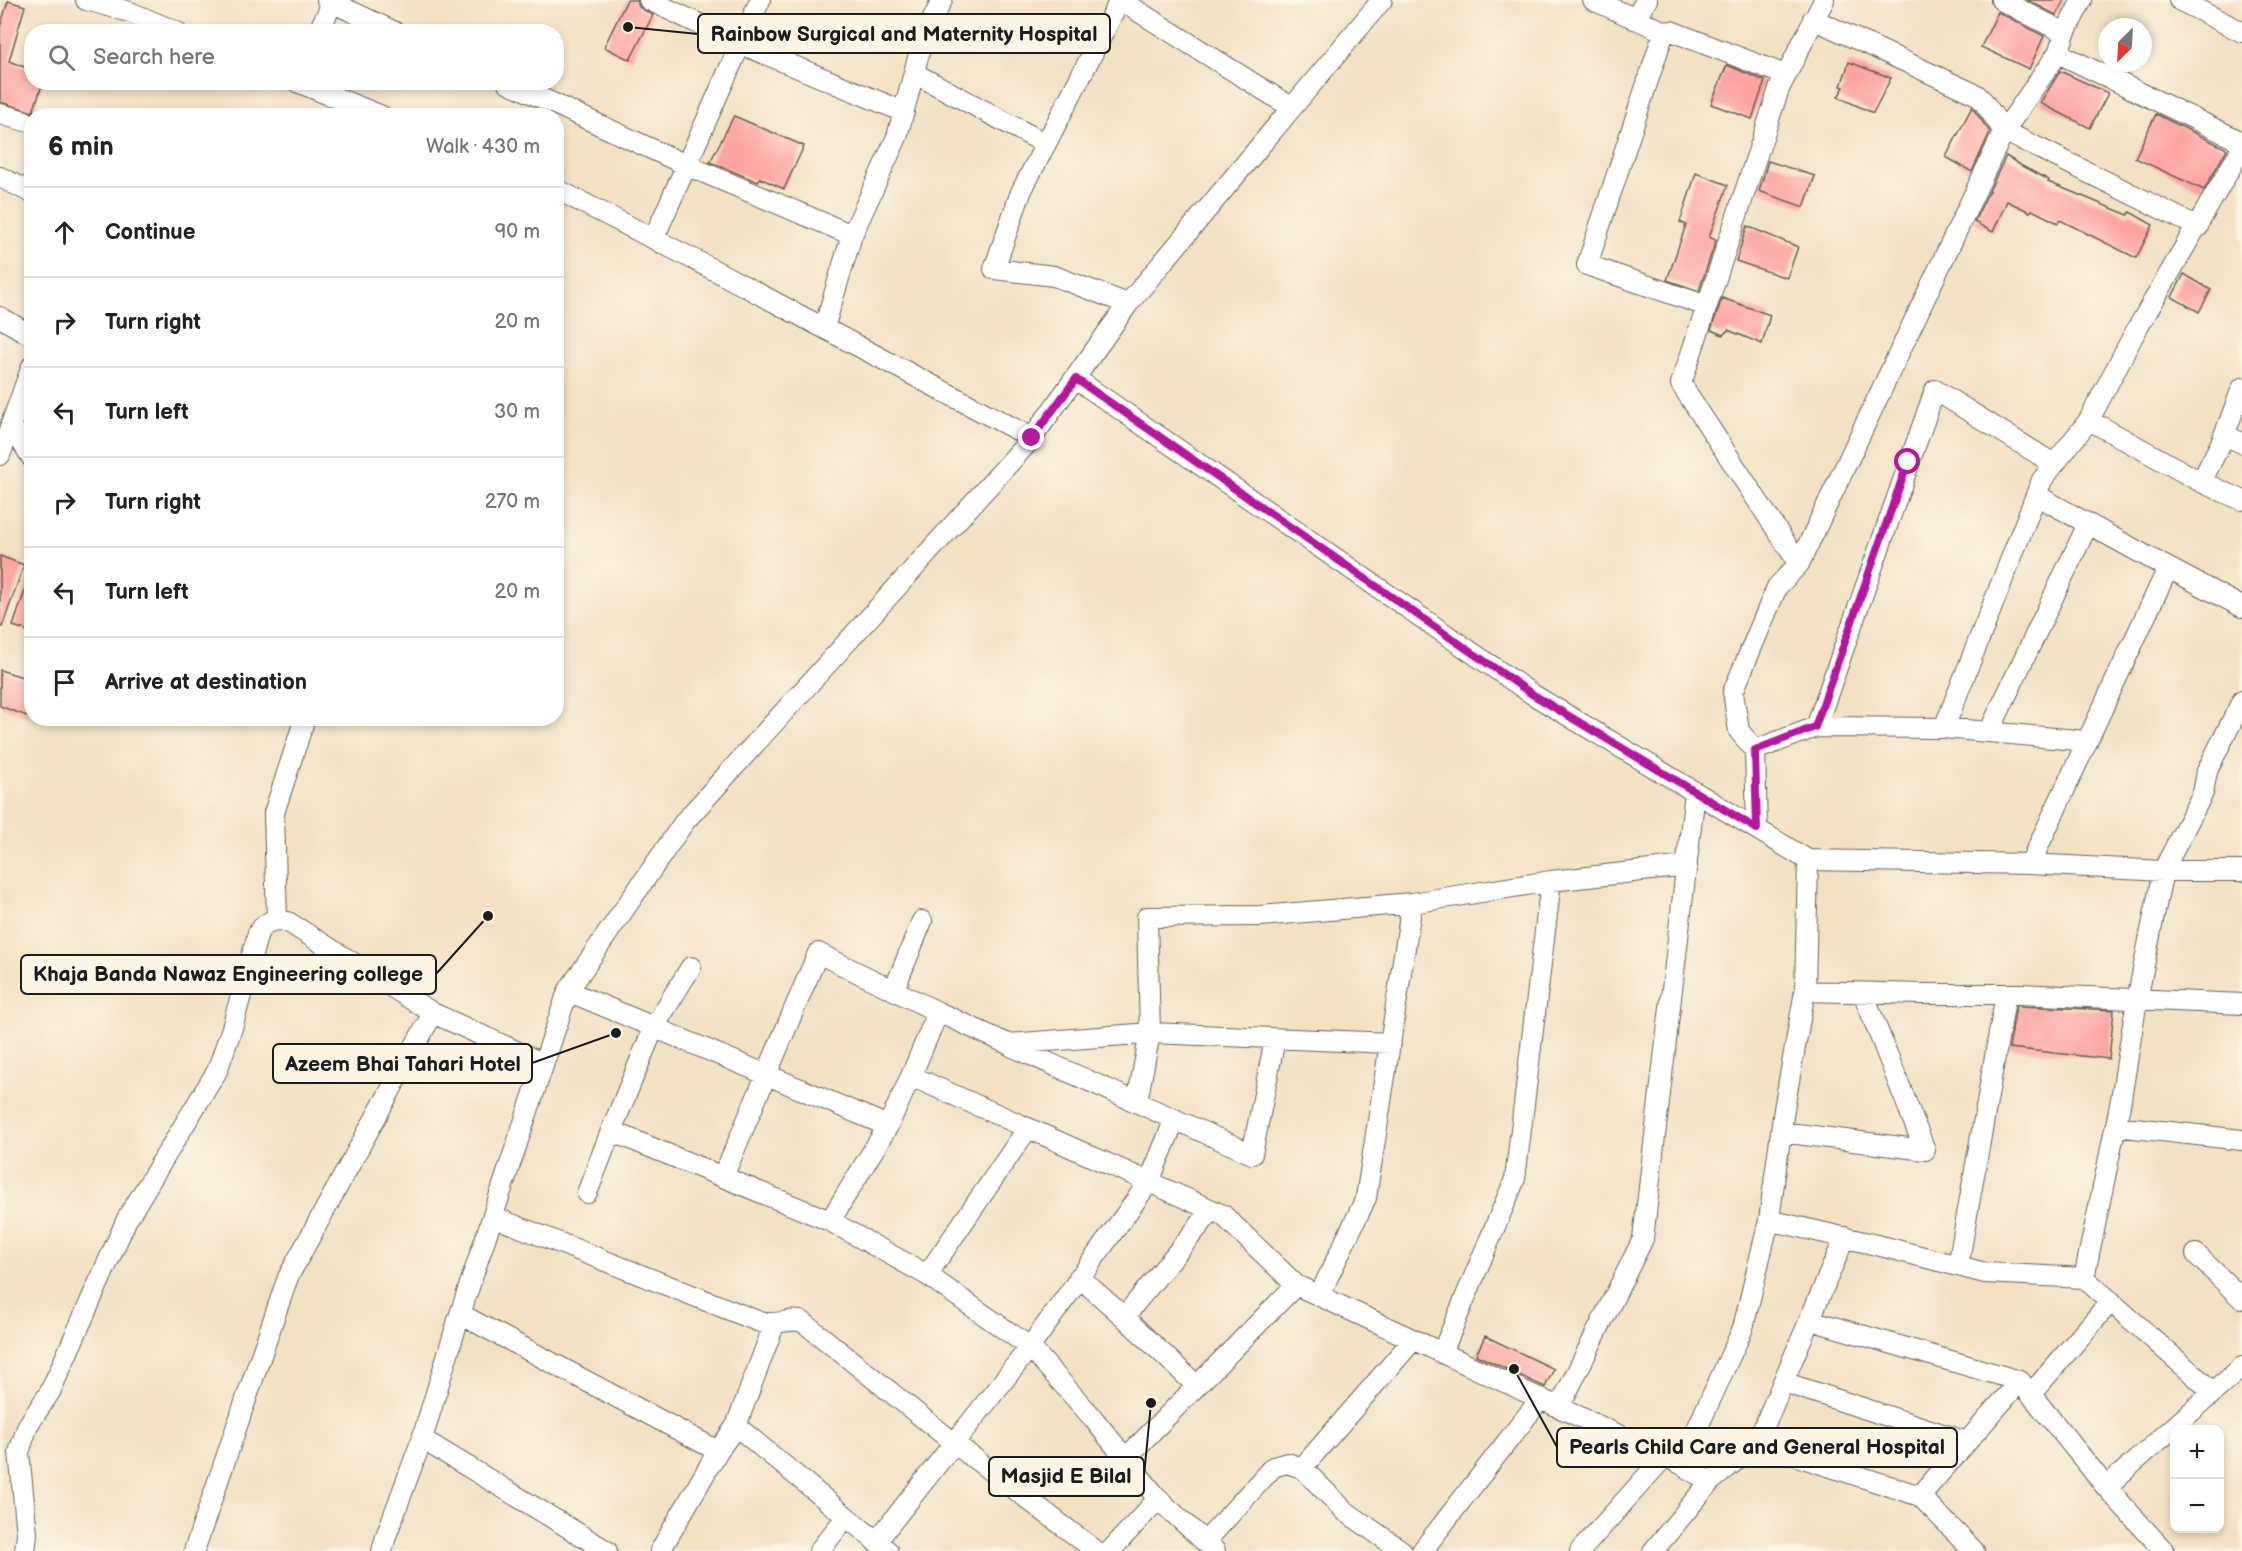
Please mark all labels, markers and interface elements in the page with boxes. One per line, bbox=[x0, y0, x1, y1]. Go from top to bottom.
callout: Rainbow Surgical and Maternity Hospital bbox=[698, 14, 1110, 53]
north arrow bbox=[2098, 18, 2152, 72]
text: Rainbow Surgical and Maternity Hospital bbox=[711, 22, 1097, 47]
search box bbox=[24, 24, 564, 90]
icon: search bbox=[45, 41, 78, 74]
text: Search here bbox=[93, 44, 215, 71]
text: 6 min bbox=[48, 132, 114, 163]
text: Walk · 430 m bbox=[426, 135, 540, 159]
icon: ahead bbox=[48, 216, 81, 249]
text: Continue bbox=[105, 219, 195, 246]
text: 90 m bbox=[495, 220, 540, 244]
icon: right bbox=[48, 306, 81, 339]
text: Turn right bbox=[105, 309, 201, 336]
text: 20 m bbox=[495, 310, 540, 334]
icon: left bbox=[48, 396, 81, 429]
text: Turn left bbox=[105, 399, 189, 426]
text: 30 m bbox=[494, 400, 540, 424]
route end bbox=[1018, 424, 1044, 450]
route start bbox=[1894, 448, 1920, 474]
icon: right bbox=[48, 486, 81, 519]
text: Turn right bbox=[105, 489, 201, 516]
text: 270 m bbox=[485, 490, 540, 514]
icon: left bbox=[48, 576, 81, 609]
text: Turn left bbox=[105, 579, 189, 606]
text: 20 m bbox=[495, 580, 540, 604]
icon: arrive bbox=[48, 666, 81, 699]
text: Arrive at destination bbox=[105, 669, 307, 696]
callout: Khaja Banda Nawaz Engineering college bbox=[21, 955, 436, 994]
text: Khaja Banda Nawaz Engineering college bbox=[33, 962, 423, 987]
callout: Azeem Bhai Tahari Hotel bbox=[273, 1044, 532, 1083]
text: Azeem Bhai Tahari Hotel bbox=[284, 1052, 521, 1077]
map controls bbox=[2170, 1425, 2224, 1533]
button: + bbox=[2170, 1425, 2224, 1479]
callout: Pearls Child Care and General Hospital bbox=[1557, 1428, 1957, 1467]
text: Pearls Child Care and General Hospital bbox=[1569, 1435, 1945, 1460]
callout: Masjid E Bilal bbox=[989, 1457, 1144, 1496]
text: Masjid E Bilal bbox=[1000, 1464, 1132, 1489]
button: − bbox=[2170, 1479, 2224, 1533]

